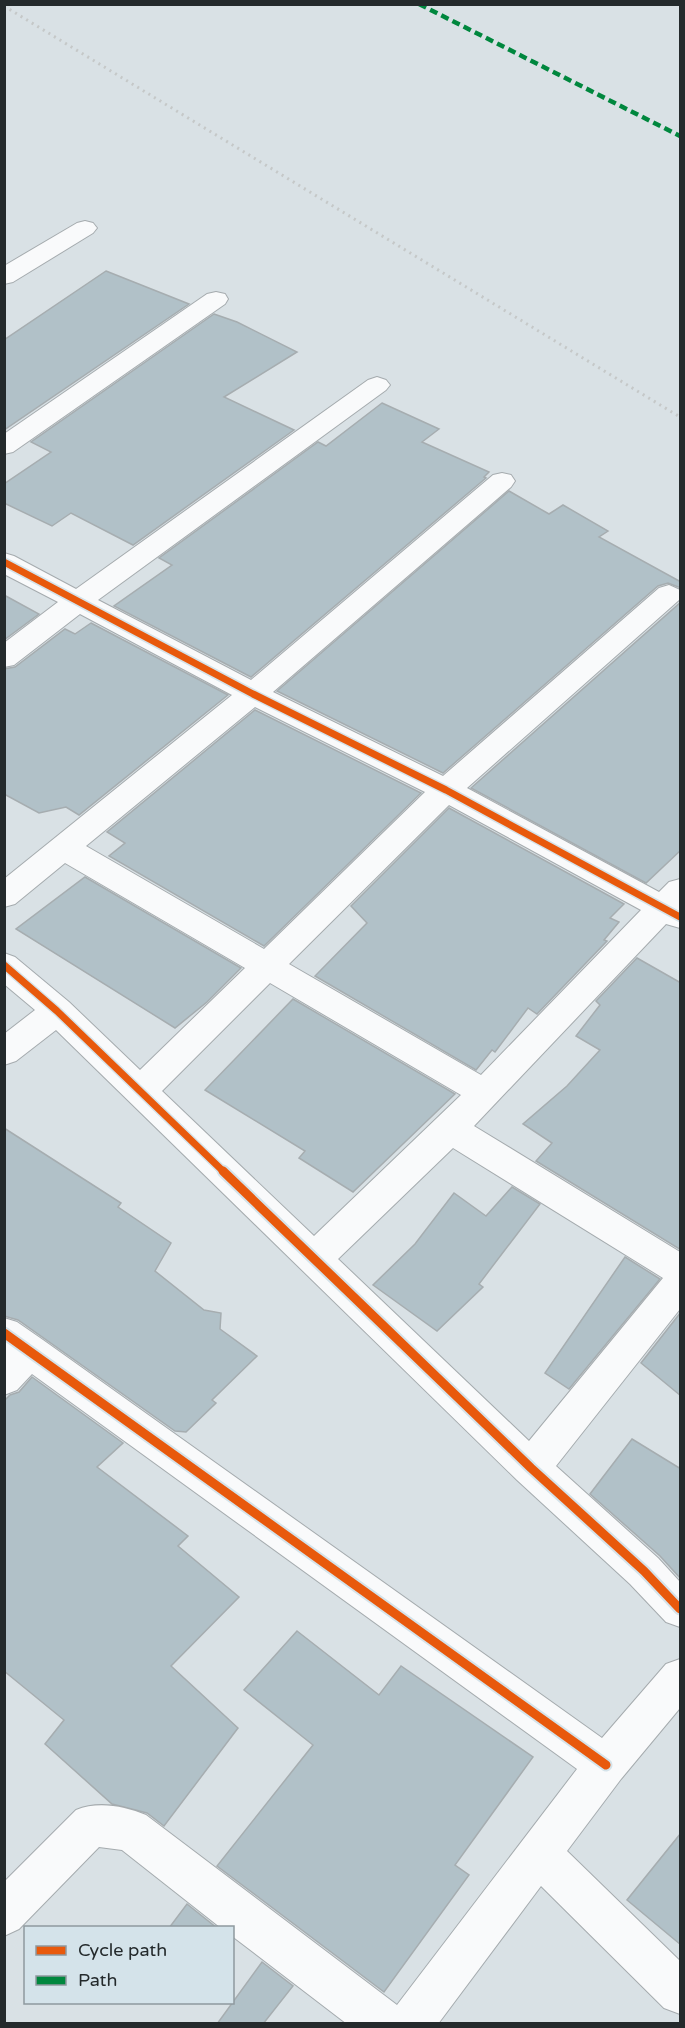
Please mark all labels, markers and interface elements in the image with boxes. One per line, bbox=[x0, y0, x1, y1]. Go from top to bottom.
legend bbox=[24, 1926, 234, 2004]
text: Cycle path bbox=[78, 1939, 167, 1961]
text: Path bbox=[78, 1969, 117, 1991]

